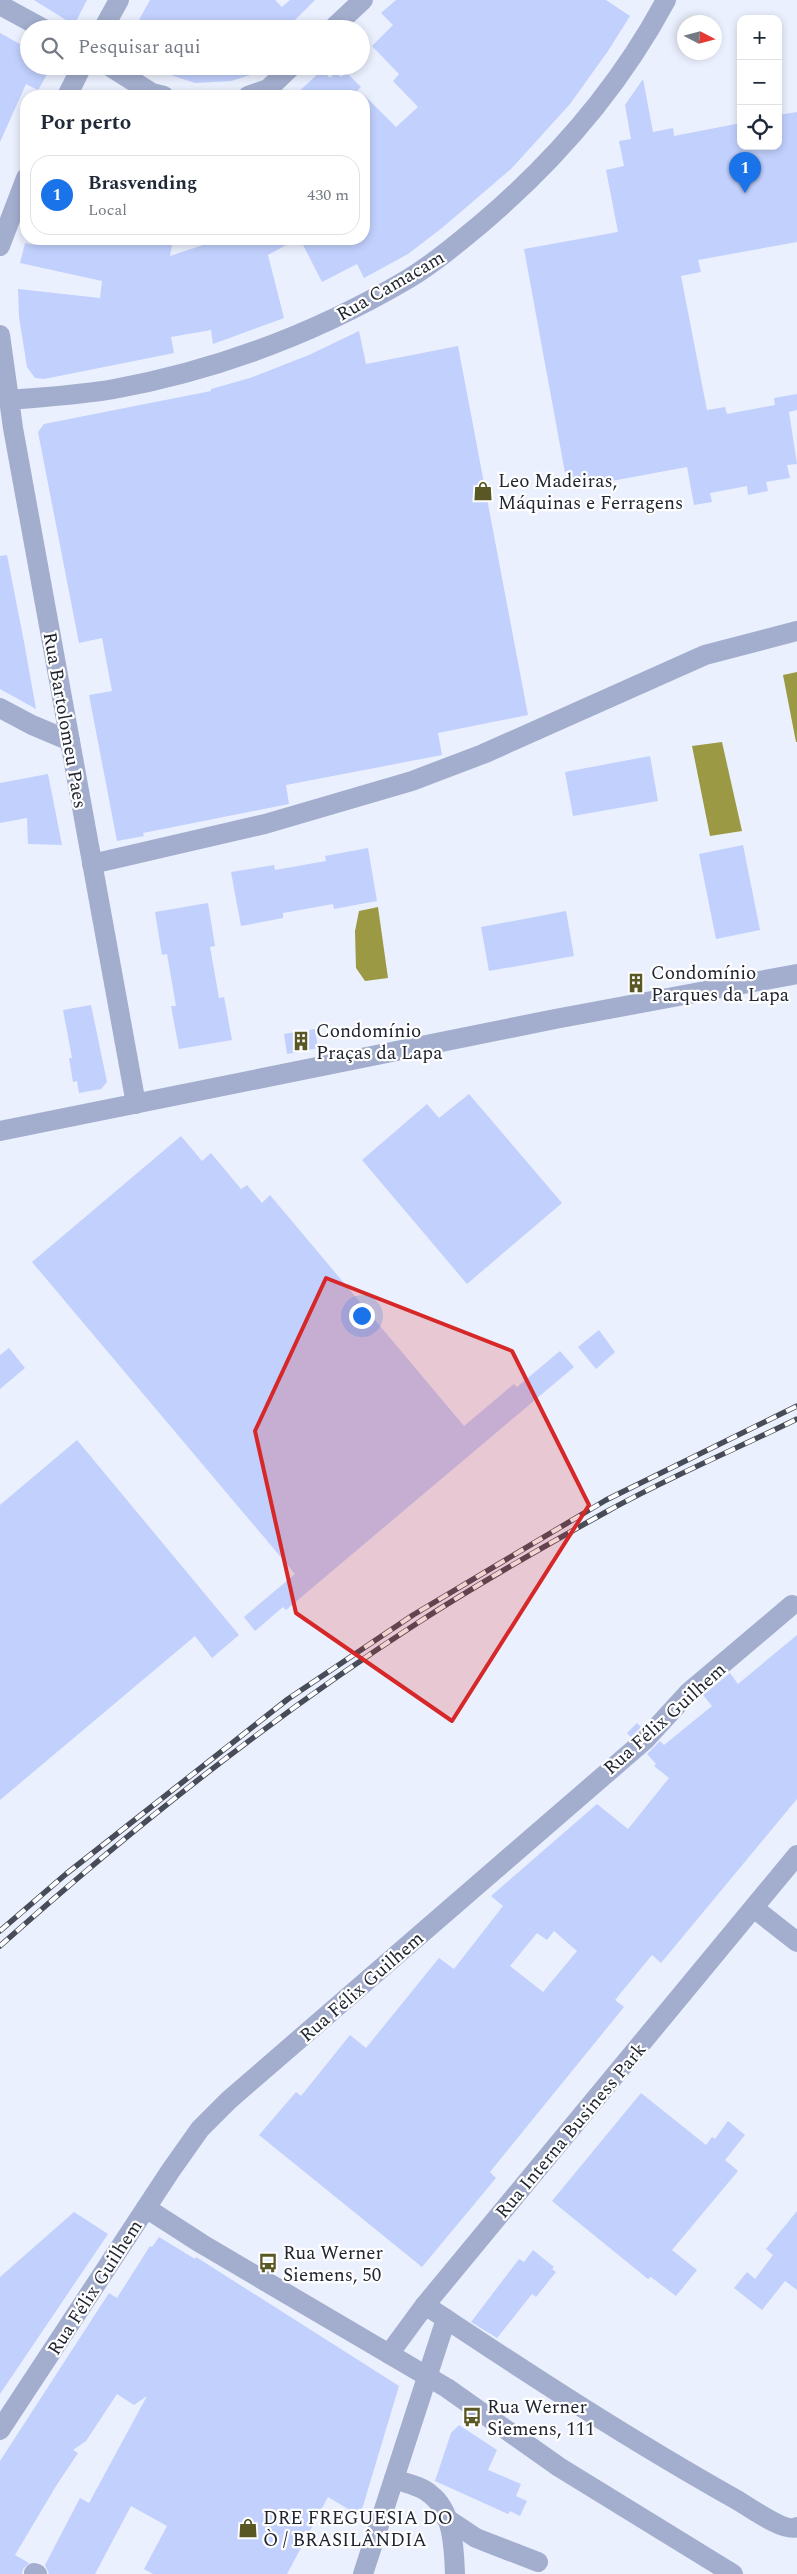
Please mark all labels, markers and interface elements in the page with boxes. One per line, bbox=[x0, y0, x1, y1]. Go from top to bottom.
north arrow bbox=[677, 15, 722, 60]
map controls bbox=[737, 15, 782, 150]
button: + bbox=[737, 15, 782, 60]
search box bbox=[20, 20, 370, 75]
text: Pesquisar aqui bbox=[78, 33, 201, 62]
icon: search bbox=[38, 34, 66, 62]
button: − bbox=[737, 60, 782, 105]
button: locate bbox=[737, 105, 782, 150]
text: Por perto bbox=[40, 107, 131, 139]
pin: 1 bbox=[729, 152, 761, 193]
text: Brasvending bbox=[88, 169, 197, 198]
text: 1 bbox=[53, 183, 61, 207]
text: 430 m bbox=[307, 183, 349, 207]
text: Local bbox=[88, 198, 127, 222]
street label: Rua Camacam bbox=[331, 244, 450, 329]
place label: Leo Madeiras, Máquinas e Ferragens bbox=[498, 467, 683, 518]
shop icon: Leo Madeiras, Máquinas e Ferragens bbox=[472, 480, 494, 502]
street label: Rua Bartolomeu Paes bbox=[35, 630, 94, 811]
place label: Condomínio Parques da Lapa bbox=[651, 959, 790, 1010]
building icon: Condomínio Parques da Lapa bbox=[625, 972, 647, 994]
place label: Condomínio Praças da Lapa bbox=[316, 1017, 443, 1068]
building icon: Condomínio Praças da Lapa bbox=[290, 1030, 312, 1052]
your location bbox=[349, 1303, 375, 1329]
street label: Rua Félix Guilhem bbox=[597, 1656, 733, 1782]
street label: Rua Félix Guilhem bbox=[293, 1925, 431, 2049]
street label: Rua Interna Business Park bbox=[489, 2036, 654, 2225]
street label: Rua Félix Guilhem bbox=[40, 2214, 150, 2361]
place label: Rua Werner Siemens, 50 bbox=[283, 2239, 384, 2290]
bus stop icon: Rua Werner Siemens, 50 bbox=[257, 2252, 279, 2274]
place label: Rua Werner Siemens, 111 bbox=[487, 2393, 595, 2444]
bus stop icon: Rua Werner Siemens, 111 bbox=[461, 2406, 483, 2428]
place label: DRE FREGUESIA DO Ò / BRASILÂNDIA bbox=[263, 2504, 453, 2555]
shop icon: DRE FREGUESIA DO Ò / BRASILÂNDIA bbox=[237, 2517, 259, 2539]

